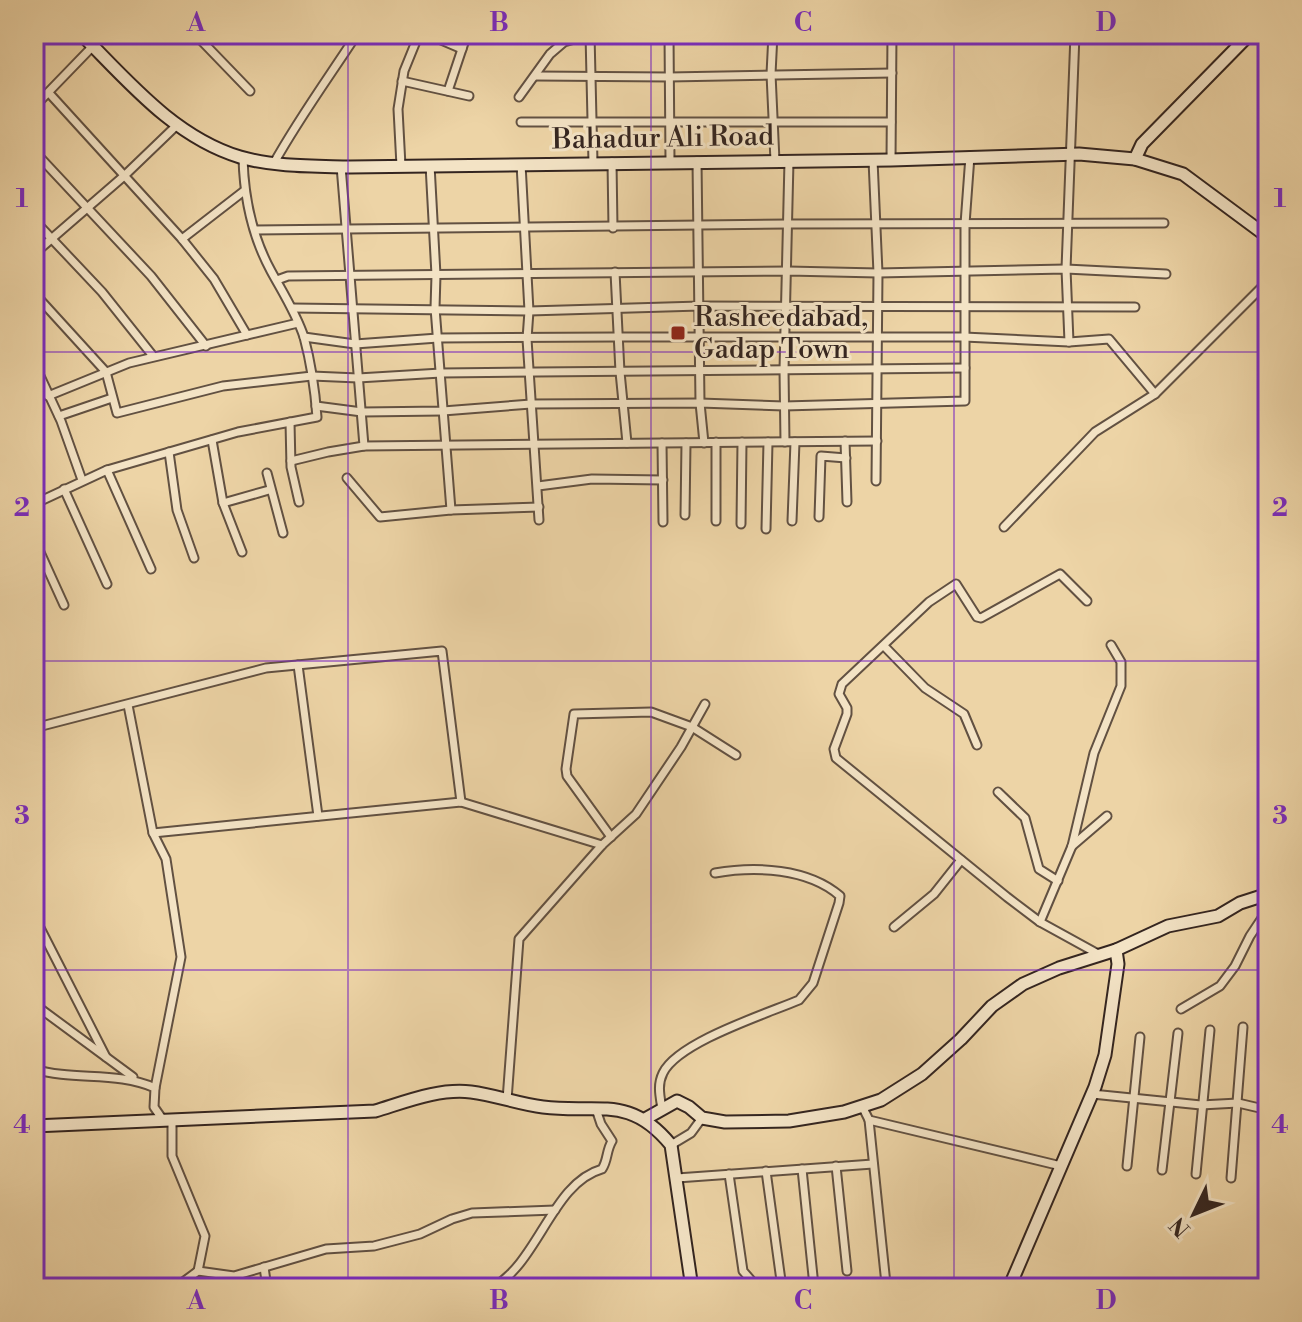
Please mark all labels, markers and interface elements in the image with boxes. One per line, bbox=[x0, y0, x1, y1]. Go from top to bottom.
text: A bbox=[186, 7, 206, 39]
text: B bbox=[489, 7, 509, 39]
text: C bbox=[794, 7, 812, 39]
text: D bbox=[1096, 7, 1116, 39]
street label: Bahadur Ali Road bbox=[551, 119, 774, 157]
text: 1 bbox=[16, 183, 29, 215]
text: 1 bbox=[1274, 183, 1287, 215]
place label: Rasheedabad, Gadap Town bbox=[694, 300, 868, 367]
marker: Rasheedabad, Gadap Town bbox=[669, 324, 687, 342]
text: 2 bbox=[14, 492, 30, 524]
text: 2 bbox=[1272, 492, 1288, 524]
text: 3 bbox=[14, 800, 30, 832]
text: 3 bbox=[1272, 800, 1288, 832]
text: 4 bbox=[13, 1109, 31, 1141]
text: 4 bbox=[1271, 1109, 1289, 1141]
north arrow bbox=[1154, 1174, 1234, 1254]
text: N bbox=[1164, 1211, 1196, 1242]
text: A bbox=[186, 1285, 206, 1317]
text: B bbox=[489, 1285, 509, 1317]
text: C bbox=[794, 1285, 812, 1317]
text: D bbox=[1096, 1285, 1116, 1317]

